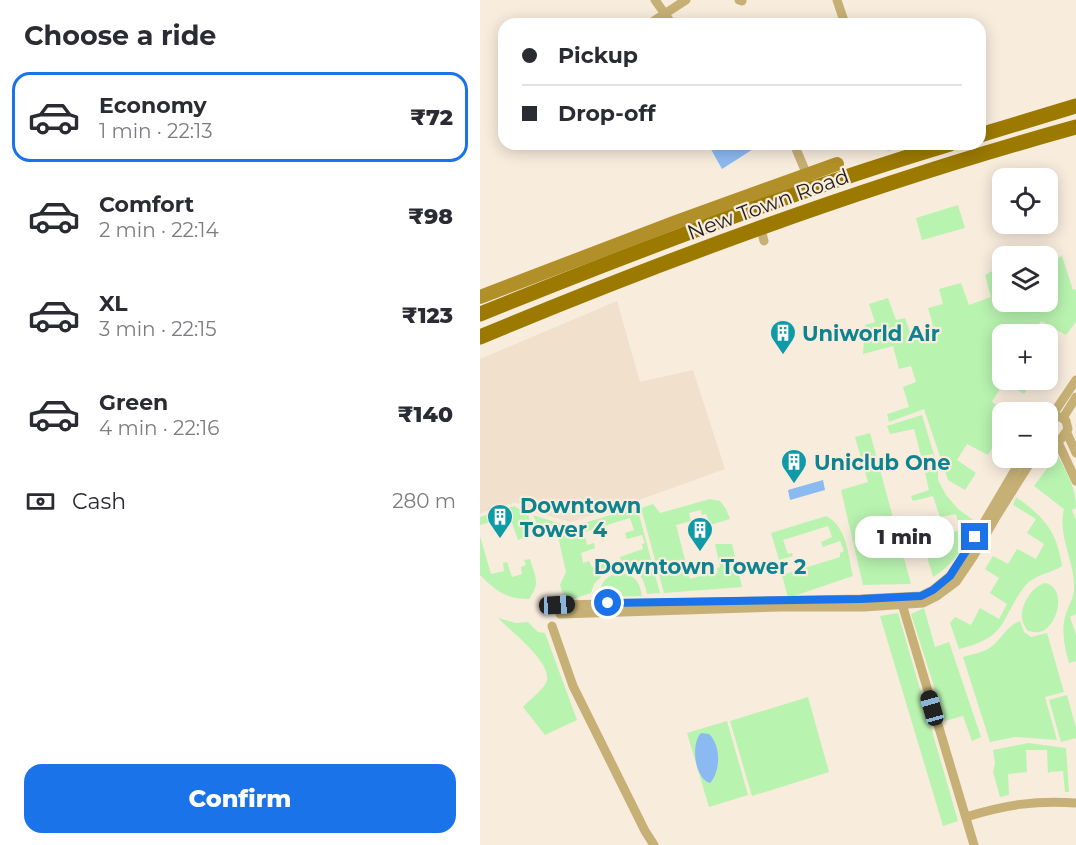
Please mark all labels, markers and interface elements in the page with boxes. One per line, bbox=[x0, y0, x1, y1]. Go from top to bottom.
text: Choose a ride bbox=[24, 19, 216, 52]
text: Pickup bbox=[558, 42, 638, 69]
icon: car bbox=[27, 90, 81, 144]
text: Economy bbox=[99, 92, 207, 119]
text: Drop-off bbox=[558, 100, 656, 127]
text: ₹72 bbox=[410, 104, 453, 131]
text: 1 min · 22:13 bbox=[99, 119, 213, 143]
street label: New Town Road bbox=[684, 163, 852, 245]
map controls bbox=[992, 168, 1058, 468]
button: locate bbox=[992, 168, 1058, 234]
icon: car bbox=[27, 189, 81, 243]
text: Comfort bbox=[99, 191, 194, 218]
text: ₹98 bbox=[408, 203, 453, 230]
text: 2 min · 22:14 bbox=[99, 218, 219, 242]
button: layers bbox=[992, 246, 1058, 312]
icon: car bbox=[27, 288, 81, 342]
text: XL bbox=[99, 290, 128, 317]
text: ₹123 bbox=[402, 302, 453, 329]
text: 3 min · 22:15 bbox=[99, 317, 217, 341]
building icon: Uniworld Air bbox=[768, 318, 798, 356]
place label: Uniworld Air bbox=[802, 321, 940, 346]
button: + bbox=[992, 324, 1058, 390]
icon: car bbox=[27, 387, 81, 441]
text: Green bbox=[99, 389, 168, 416]
text: ₹140 bbox=[398, 401, 453, 428]
button: − bbox=[992, 402, 1058, 468]
text: 4 min · 22:16 bbox=[99, 416, 219, 440]
building icon: Uniclub One bbox=[779, 447, 809, 485]
place label: Uniclub One bbox=[814, 450, 950, 475]
icon: cash bbox=[24, 485, 57, 518]
text: Cash bbox=[72, 488, 126, 515]
text: 280 m bbox=[392, 489, 456, 513]
place label: Downtown Tower 4 bbox=[520, 493, 641, 542]
building icon: Downtown Tower 4 bbox=[485, 502, 515, 540]
building icon: Downtown Tower 2 bbox=[685, 515, 715, 553]
callout: 1 min bbox=[855, 516, 954, 558]
route end bbox=[961, 523, 988, 550]
text: 1 min bbox=[877, 525, 932, 549]
place label: Downtown Tower 2 bbox=[594, 554, 806, 579]
route start bbox=[594, 589, 621, 616]
car bbox=[539, 595, 575, 615]
car bbox=[918, 688, 946, 728]
button: Confirm bbox=[24, 764, 456, 833]

